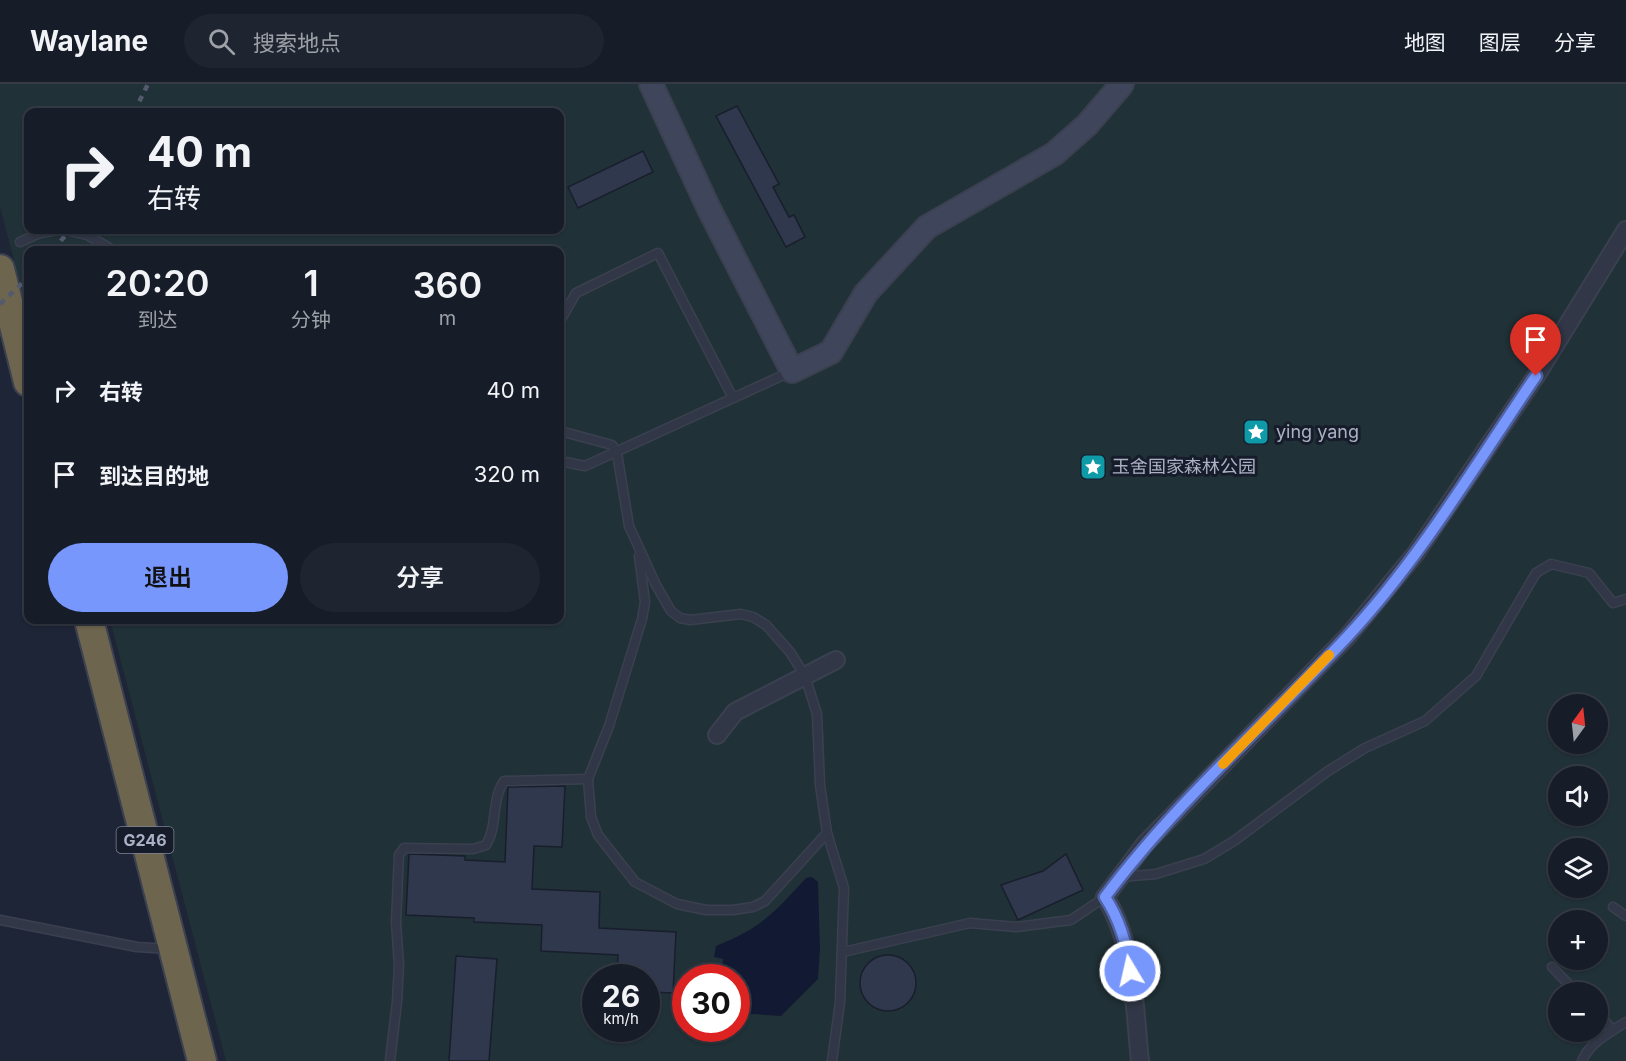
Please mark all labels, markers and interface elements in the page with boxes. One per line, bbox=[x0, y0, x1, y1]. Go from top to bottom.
search box bbox=[184, 14, 604, 68]
text: Waylane bbox=[30, 24, 148, 58]
icon: search bbox=[205, 25, 238, 58]
text: 搜索地点 bbox=[253, 30, 341, 56]
text: 地图 bbox=[1404, 30, 1446, 55]
text: 图层 bbox=[1479, 30, 1521, 55]
text: 分享 bbox=[1554, 30, 1596, 55]
text: 40 m bbox=[147, 126, 252, 177]
icon: right bbox=[48, 132, 126, 210]
text: 右转 bbox=[147, 182, 201, 215]
text: 20:20 bbox=[106, 261, 209, 305]
text: 1 bbox=[303, 261, 319, 305]
text: 360 bbox=[413, 263, 482, 307]
text: m bbox=[439, 306, 456, 330]
text: 到达 bbox=[138, 308, 178, 332]
text: 分钟 bbox=[291, 308, 331, 332]
pin bbox=[1510, 314, 1561, 376]
icon: arrive bbox=[1519, 323, 1552, 356]
icon: right bbox=[48, 374, 81, 407]
text: 40 m bbox=[486, 377, 540, 403]
text: 右转 bbox=[99, 379, 143, 405]
place icon: ying yang bbox=[1241, 417, 1271, 447]
place label: ying yang bbox=[1276, 421, 1359, 442]
place icon: 玉舍国家森林公园 bbox=[1078, 452, 1108, 482]
place label: 玉舍国家森林公园 bbox=[1112, 456, 1256, 477]
icon: arrive bbox=[48, 458, 81, 491]
text: 320 m bbox=[474, 461, 540, 487]
text: 到达目的地 bbox=[99, 463, 209, 489]
button: 退出 bbox=[48, 543, 288, 612]
button: 分享 bbox=[300, 543, 540, 612]
north arrow bbox=[1548, 694, 1608, 754]
map controls bbox=[1548, 694, 1608, 1042]
button: sound bbox=[1548, 766, 1608, 826]
road number: G246 bbox=[116, 827, 174, 853]
button: layers bbox=[1548, 838, 1608, 898]
button: + bbox=[1548, 910, 1608, 970]
position arrow bbox=[1098, 939, 1162, 1003]
speed limit sign: 30 bbox=[672, 964, 750, 1042]
text: 26 bbox=[602, 978, 640, 1014]
button: − bbox=[1548, 982, 1608, 1042]
text: km/h bbox=[603, 1009, 639, 1028]

